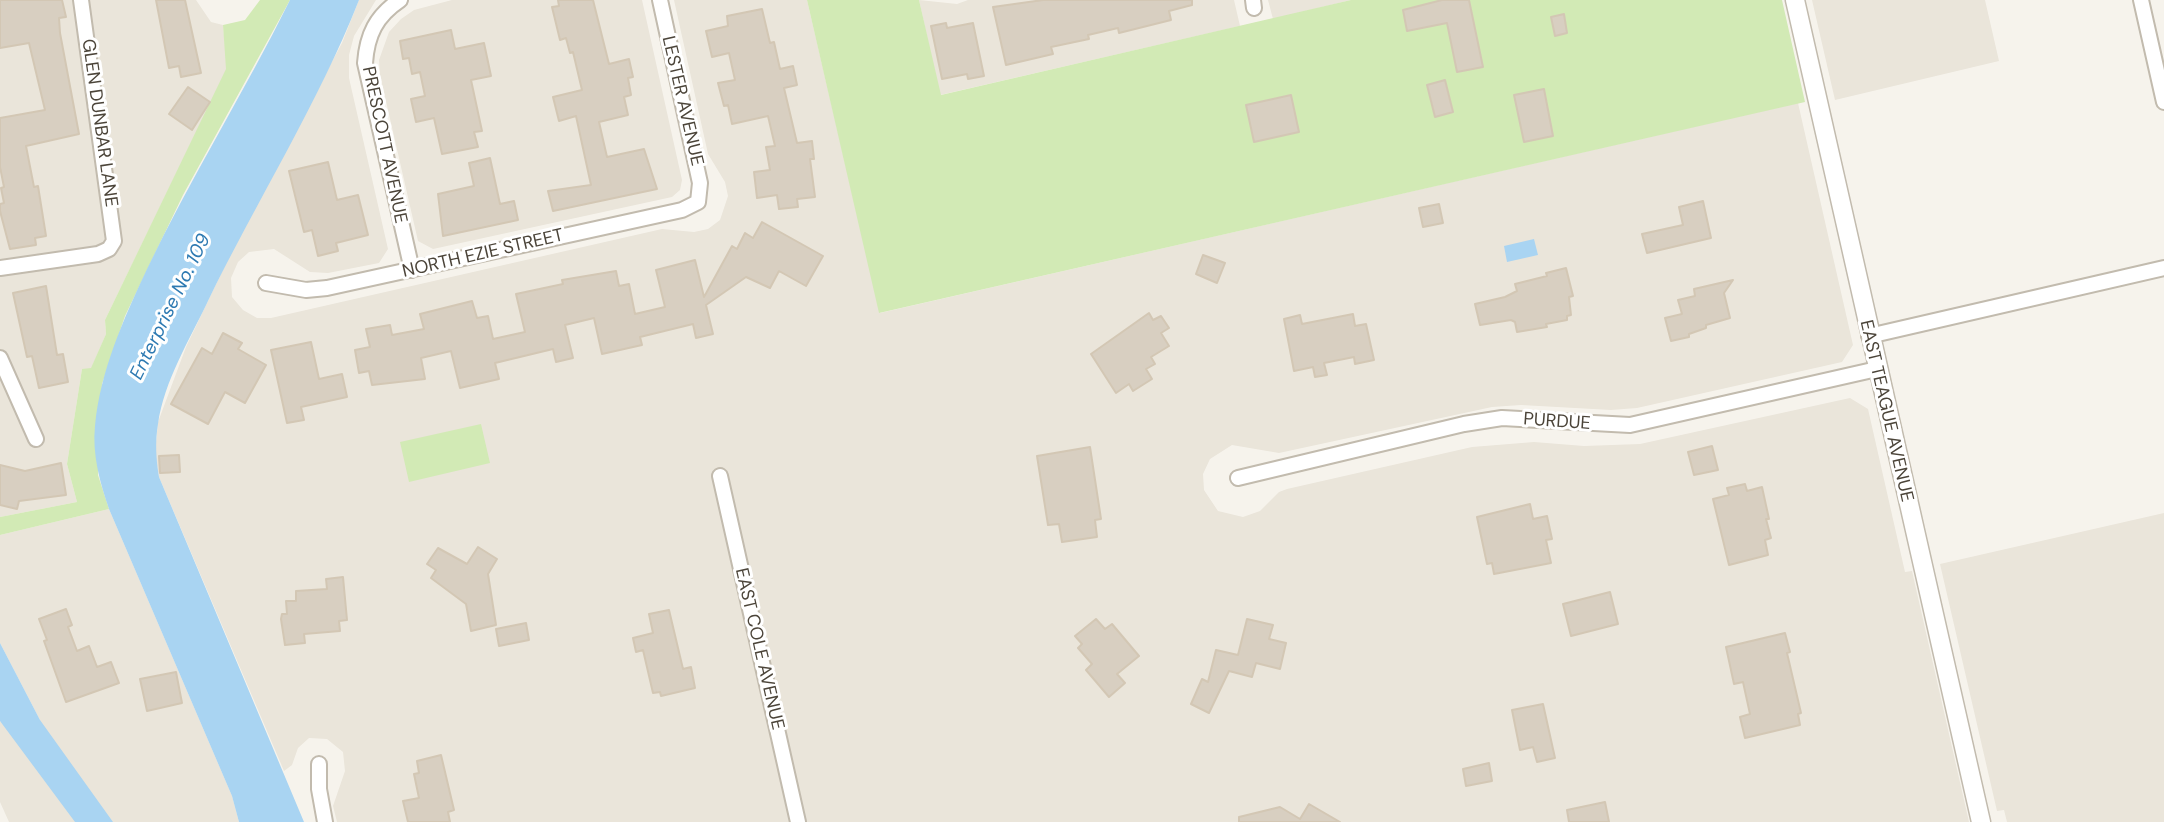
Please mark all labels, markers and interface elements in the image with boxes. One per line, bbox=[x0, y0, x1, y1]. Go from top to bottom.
street label: LESTER AVENUE bbox=[657, 34, 707, 168]
street label: GLEN DUNBAR LANE bbox=[77, 38, 121, 208]
street label: PRESCOTT AVENUE bbox=[357, 65, 411, 225]
street label: NORTH EZIE STREET bbox=[400, 225, 566, 283]
water label: Enterprise No. 109 bbox=[126, 230, 216, 384]
street label: EAST TEAGUE AVENUE bbox=[1855, 318, 1917, 504]
street label: PURDUE bbox=[1523, 409, 1591, 435]
street label: EAST COLE AVENUE bbox=[730, 566, 788, 732]

